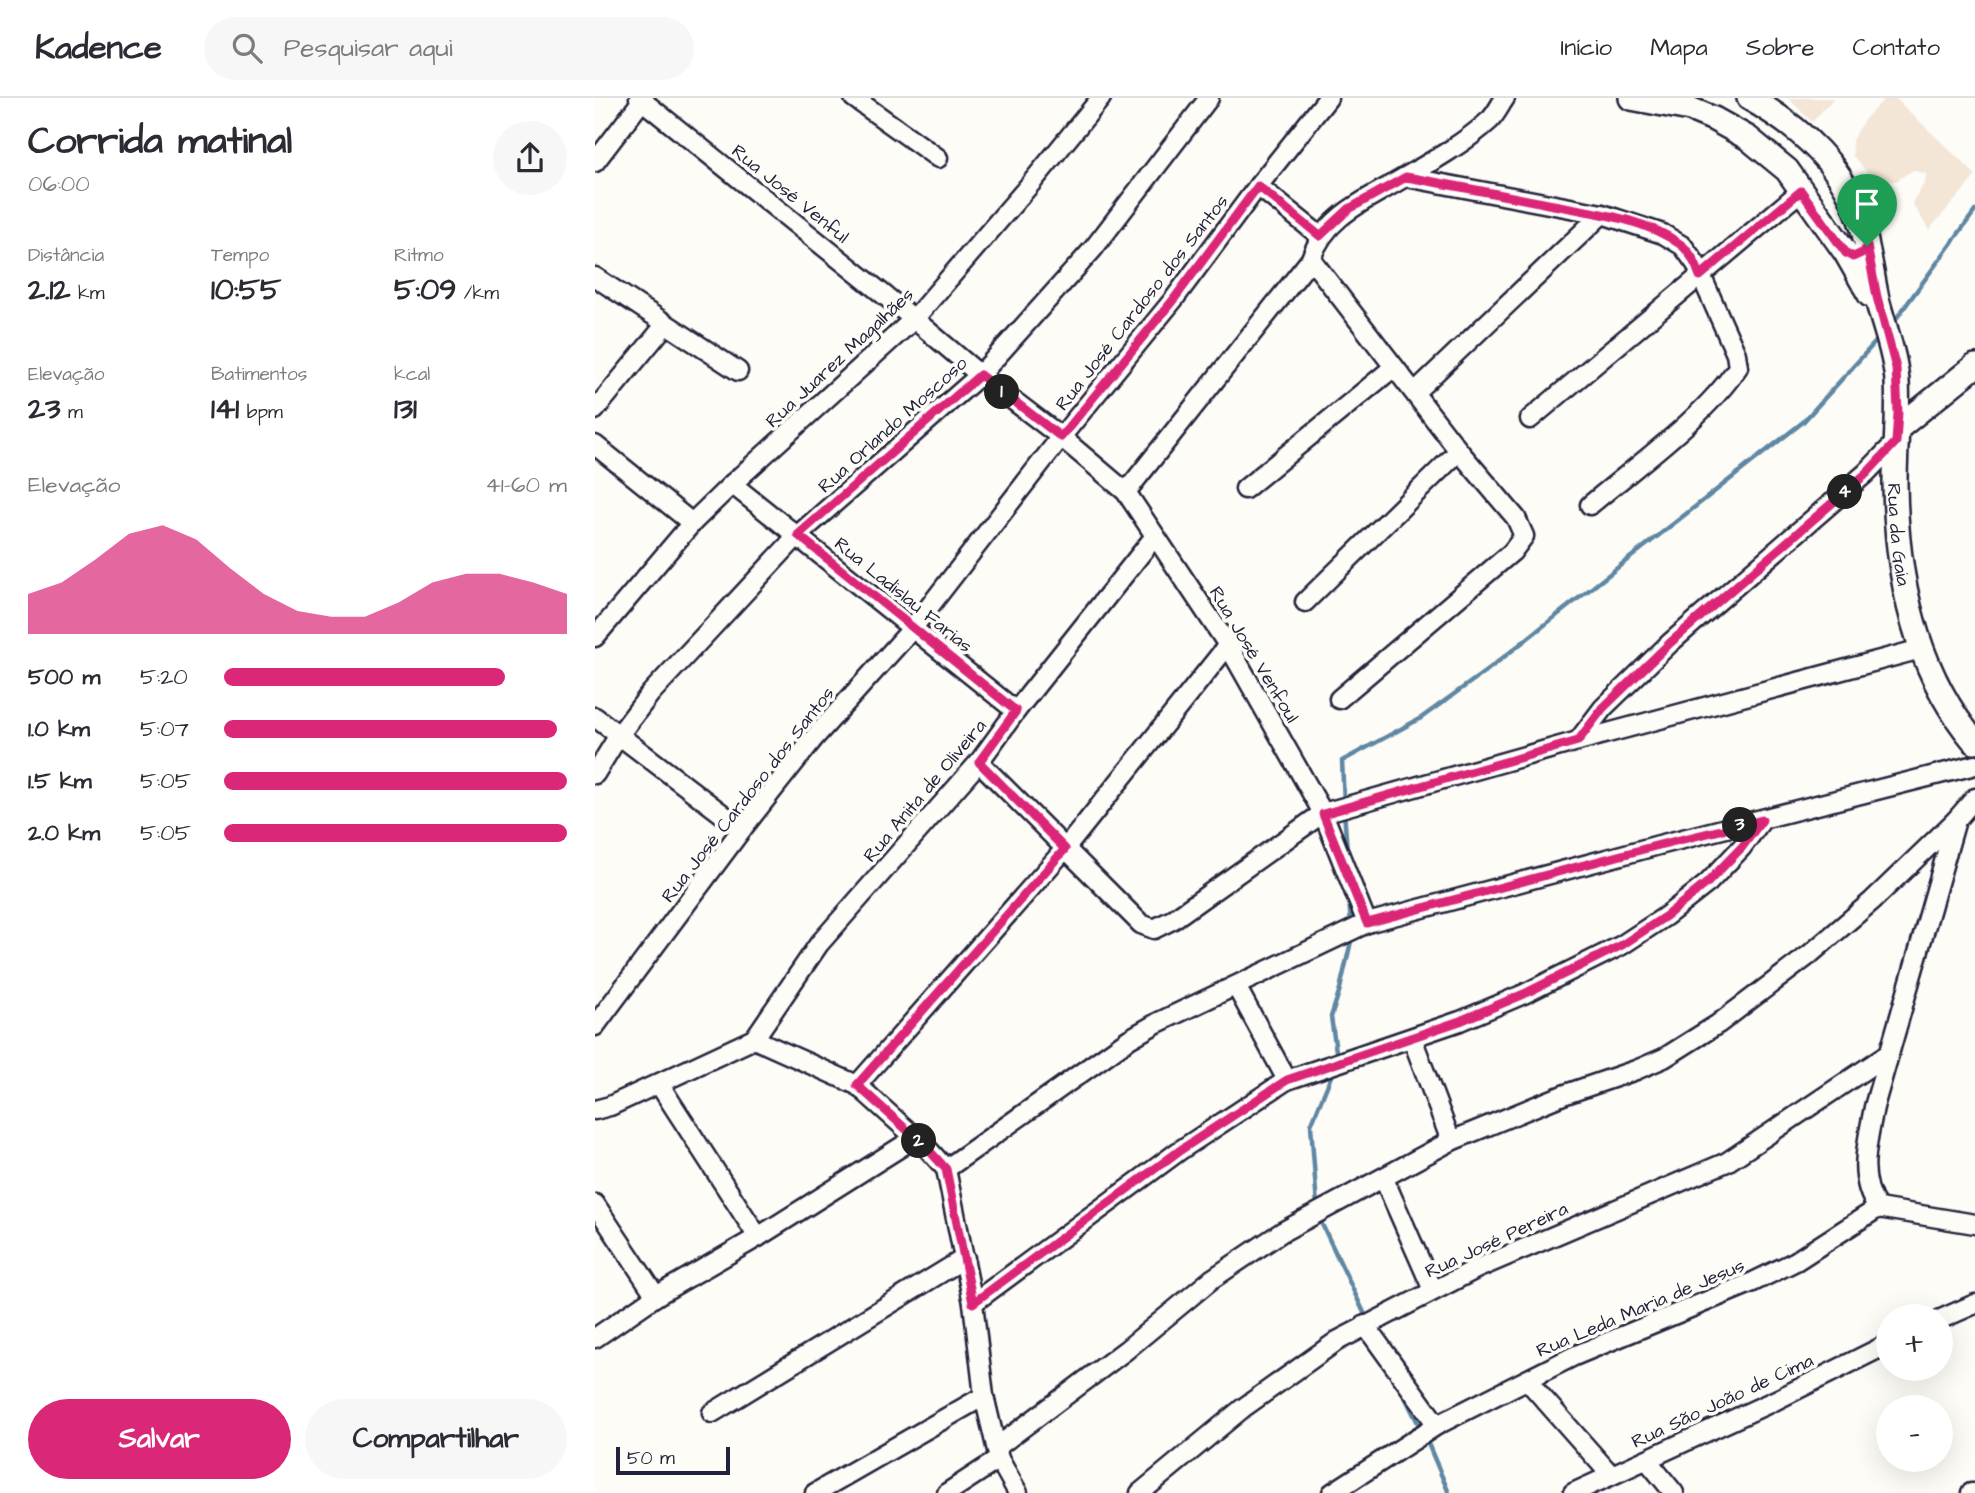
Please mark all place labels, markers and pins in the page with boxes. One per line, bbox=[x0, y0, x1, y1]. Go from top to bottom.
pin bbox=[1837, 174, 1897, 246]
pin: 1 bbox=[985, 374, 1019, 410]
pin: 4 bbox=[1827, 474, 1863, 510]
pin: 3 bbox=[1723, 808, 1757, 842]
pin: 2 bbox=[901, 1124, 937, 1158]

